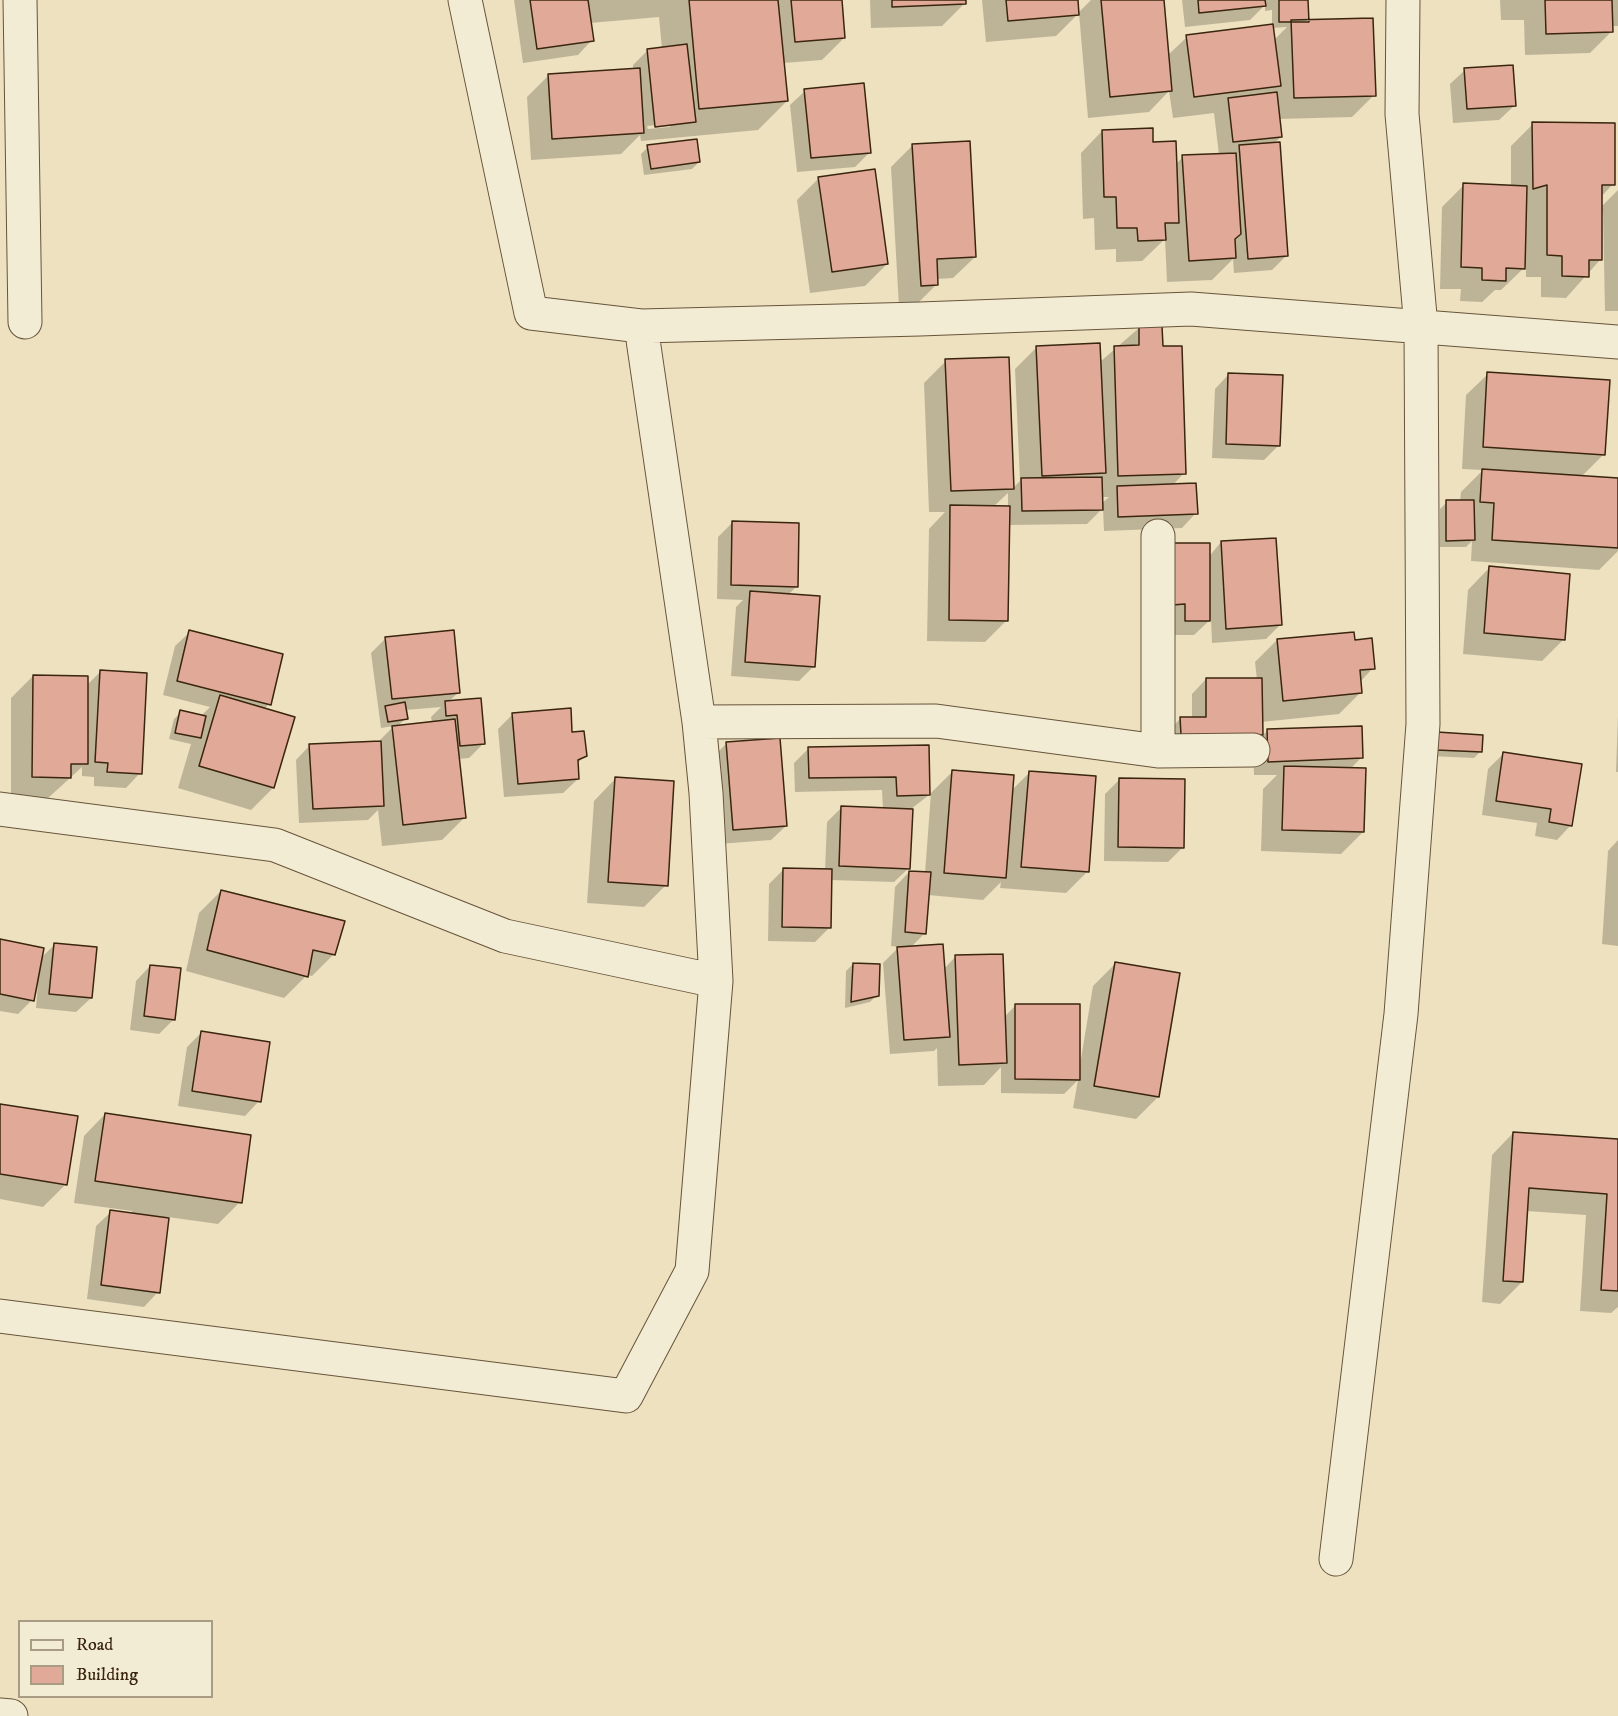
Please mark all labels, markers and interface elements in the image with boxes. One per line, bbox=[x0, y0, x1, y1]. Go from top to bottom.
legend bbox=[18, 1620, 213, 1698]
text: Road bbox=[76, 1634, 113, 1656]
text: Building bbox=[76, 1664, 138, 1686]

